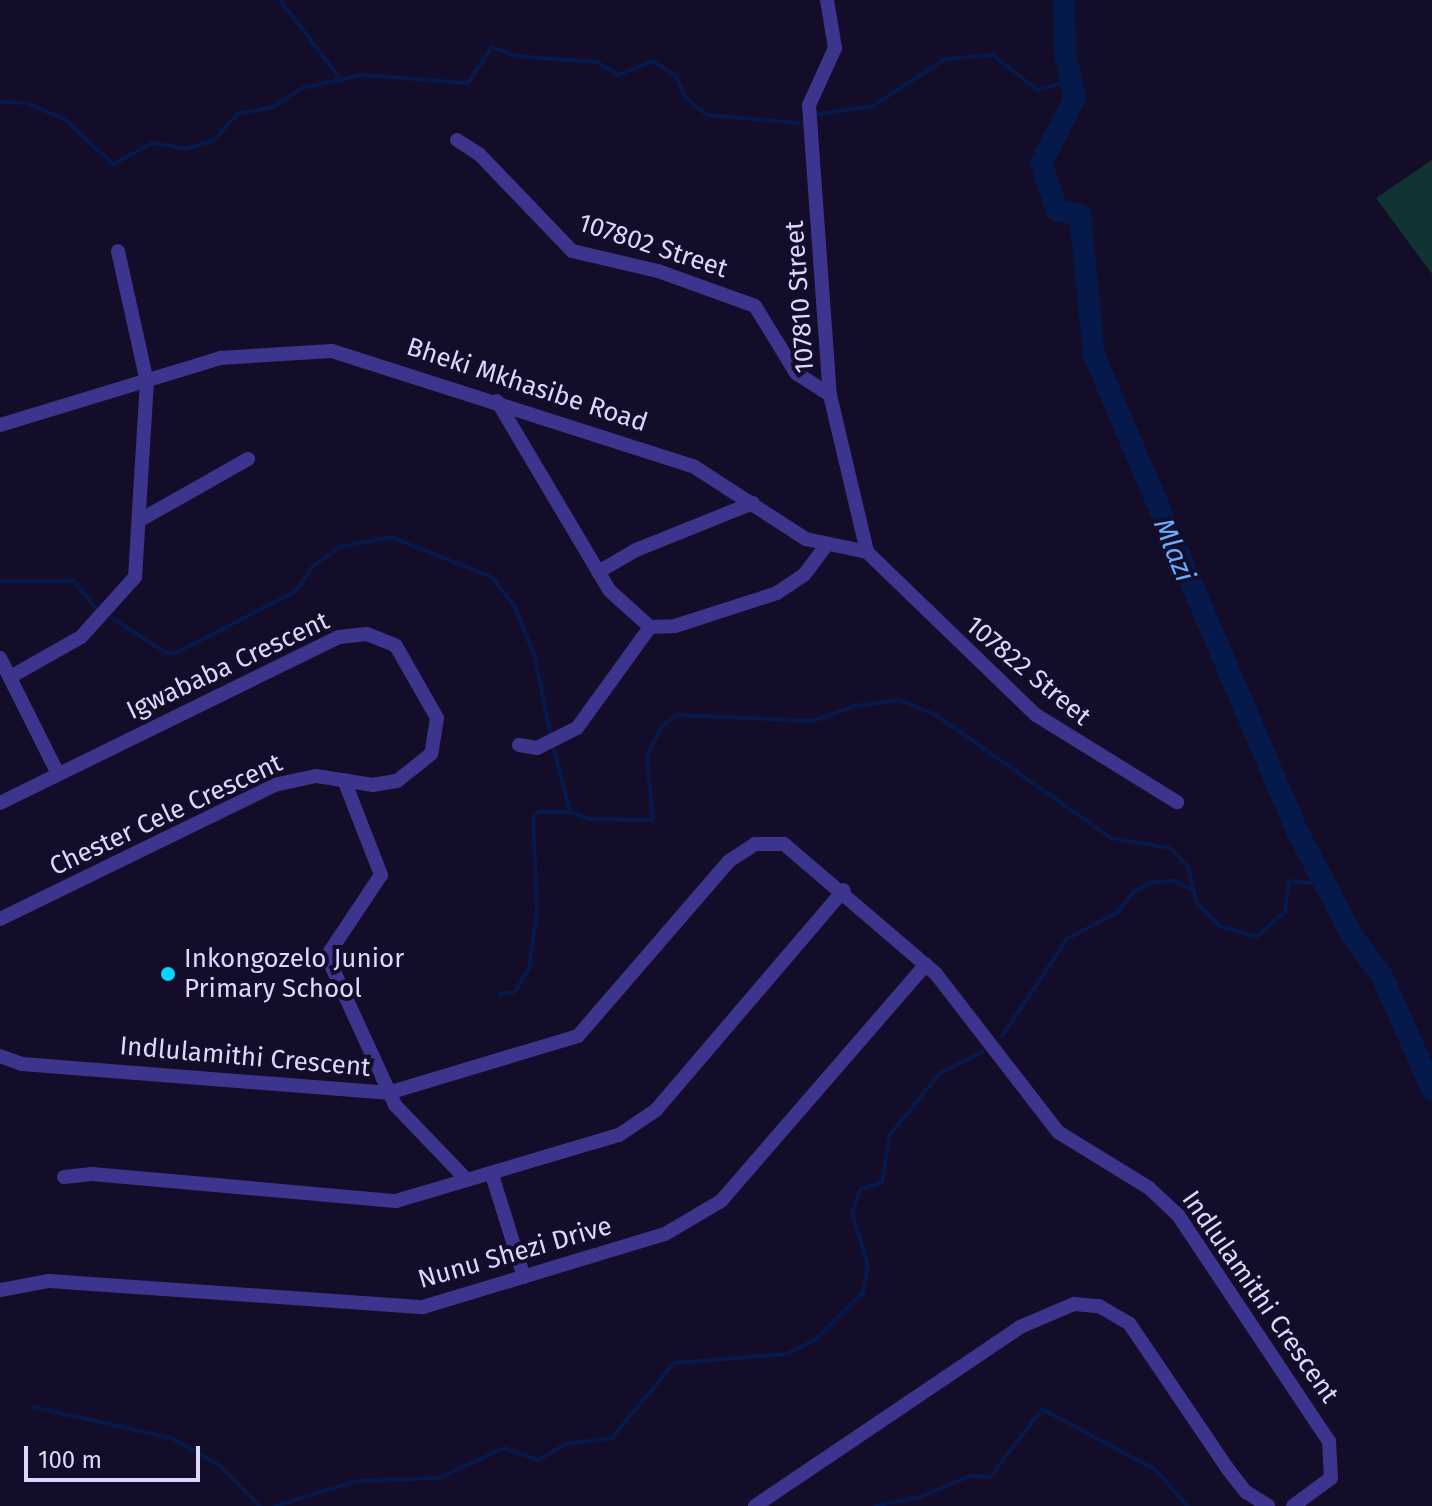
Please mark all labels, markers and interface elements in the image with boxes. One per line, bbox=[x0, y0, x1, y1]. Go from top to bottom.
street label: 107802 Street bbox=[574, 207, 732, 285]
street label: 107810 Street bbox=[779, 220, 821, 374]
street label: Bheki Mkhasibe Road bbox=[403, 331, 651, 439]
water label: Mlazi bbox=[1146, 513, 1202, 587]
street label: Igwababa Crescent bbox=[122, 605, 334, 727]
street label: 107822 Street bbox=[959, 610, 1097, 732]
street label: Chester Cele Crescent bbox=[45, 747, 287, 883]
place label: Inkongozelo Junior Primary School bbox=[184, 943, 404, 1004]
marker: Inkongozelo Junior Primary School bbox=[159, 965, 177, 983]
street label: Indlulamithi Crescent bbox=[118, 1030, 372, 1084]
street label: Indlulamithi Crescent bbox=[1175, 1185, 1345, 1409]
street label: Nunu Shezi Drive bbox=[415, 1210, 615, 1296]
scale bar bbox=[28, 1430, 204, 1480]
text: 100 m bbox=[38, 1446, 102, 1474]

